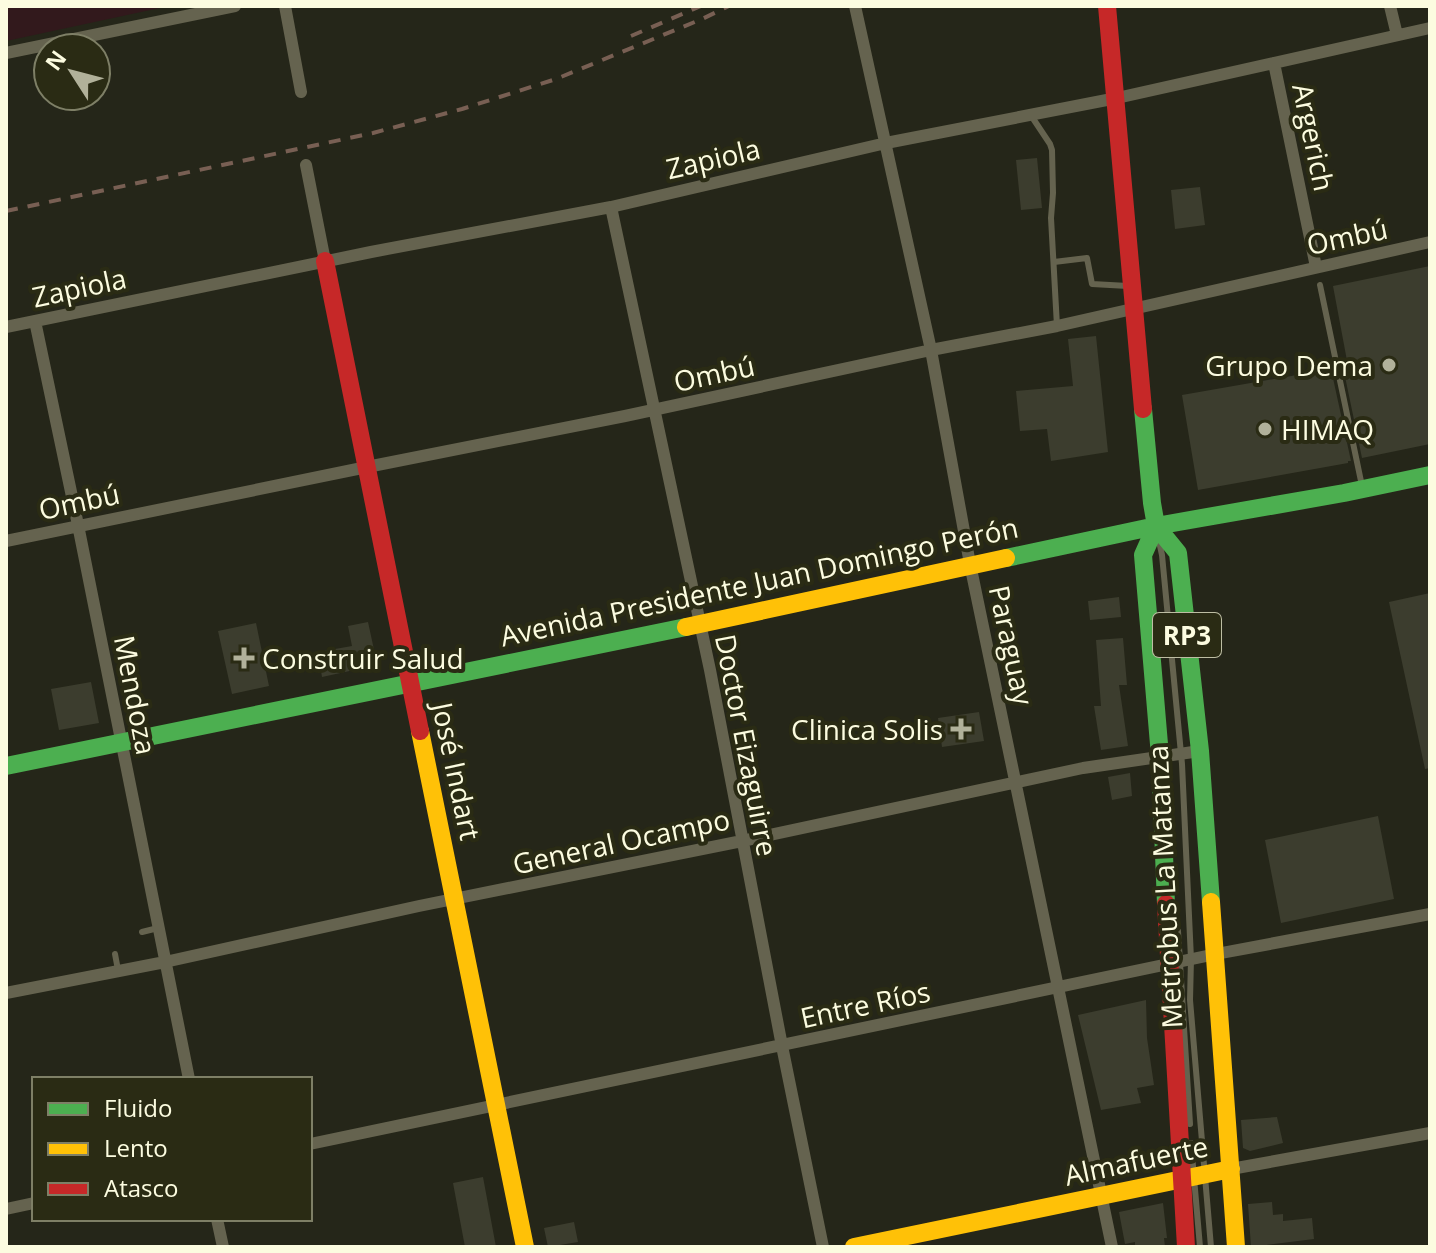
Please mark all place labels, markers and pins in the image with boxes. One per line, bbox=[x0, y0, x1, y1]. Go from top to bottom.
place label: Grupo Dema bbox=[1205, 346, 1373, 384]
marker: Grupo Dema bbox=[1380, 356, 1398, 374]
place label: HIMAQ bbox=[1281, 410, 1374, 448]
marker: HIMAQ bbox=[1256, 420, 1274, 438]
place label: Construir Salud bbox=[262, 639, 464, 677]
marker: Construir Salud bbox=[233, 647, 255, 669]
place label: Clinica Solis bbox=[791, 710, 943, 748]
marker: Clinica Solis bbox=[950, 718, 972, 740]

